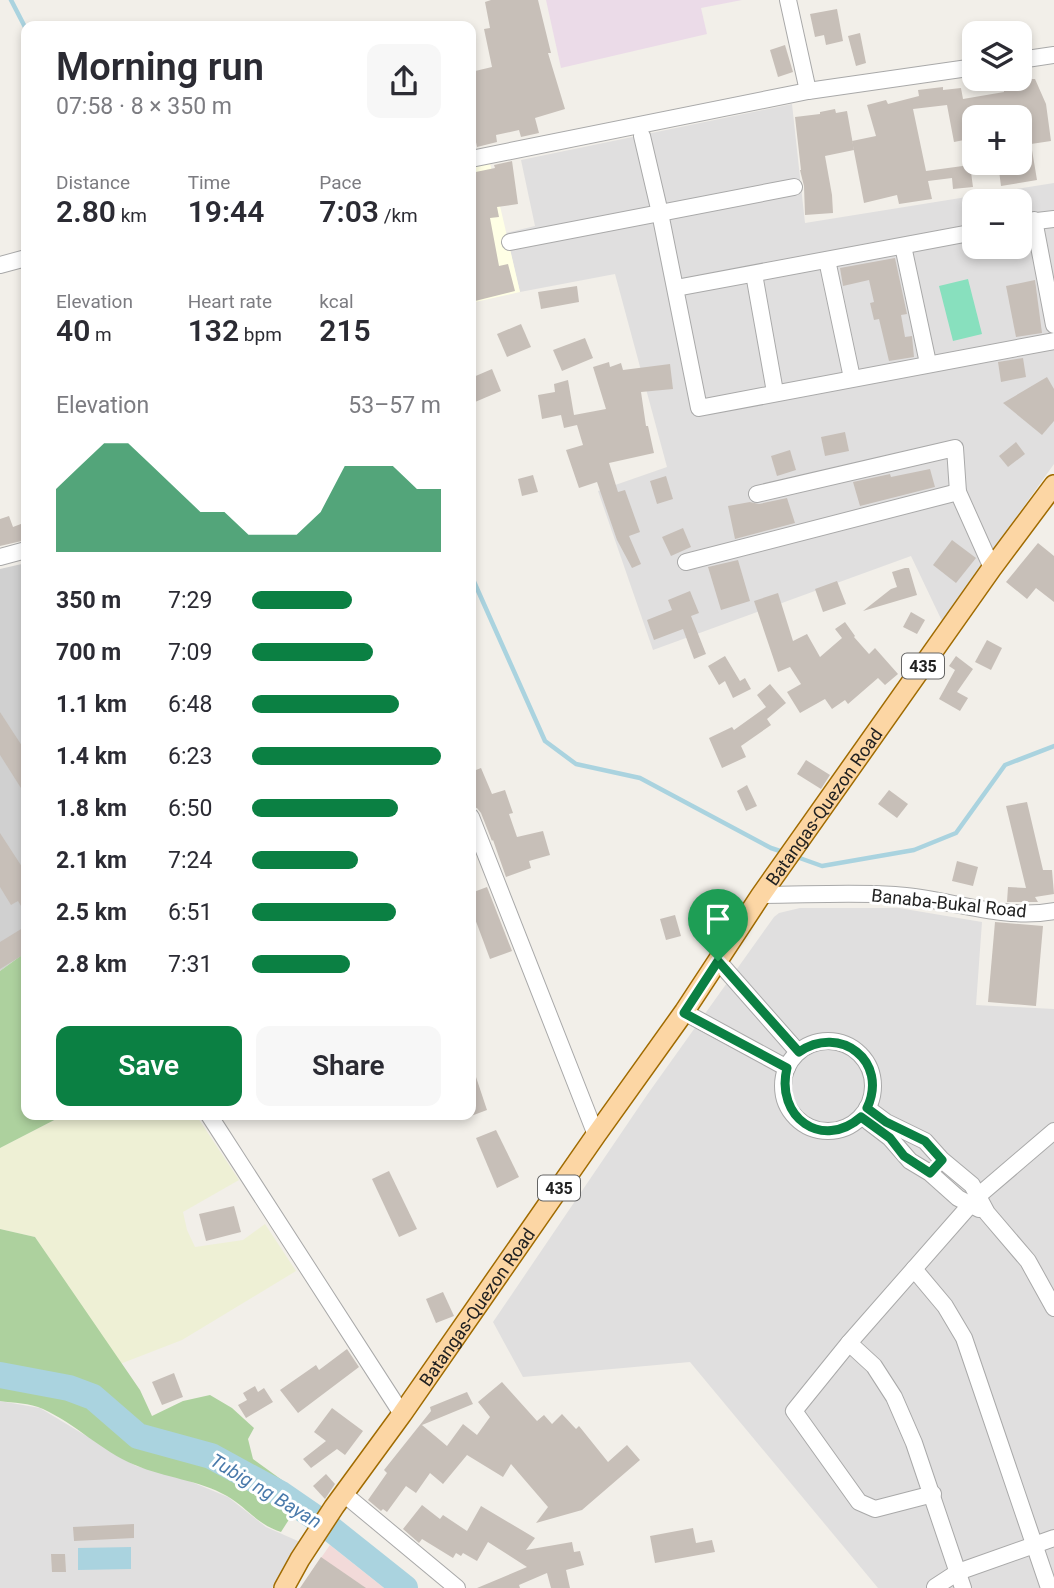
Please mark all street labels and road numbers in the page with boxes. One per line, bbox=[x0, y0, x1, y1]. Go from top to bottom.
road number: 435 bbox=[902, 653, 944, 678]
street label: Batangas-Quezon Road bbox=[761, 724, 886, 889]
street label: Banaba-Bukal Road bbox=[870, 884, 1028, 922]
road number: 435 bbox=[538, 1176, 580, 1200]
street label: Batangas-Quezon Road bbox=[414, 1224, 539, 1390]

